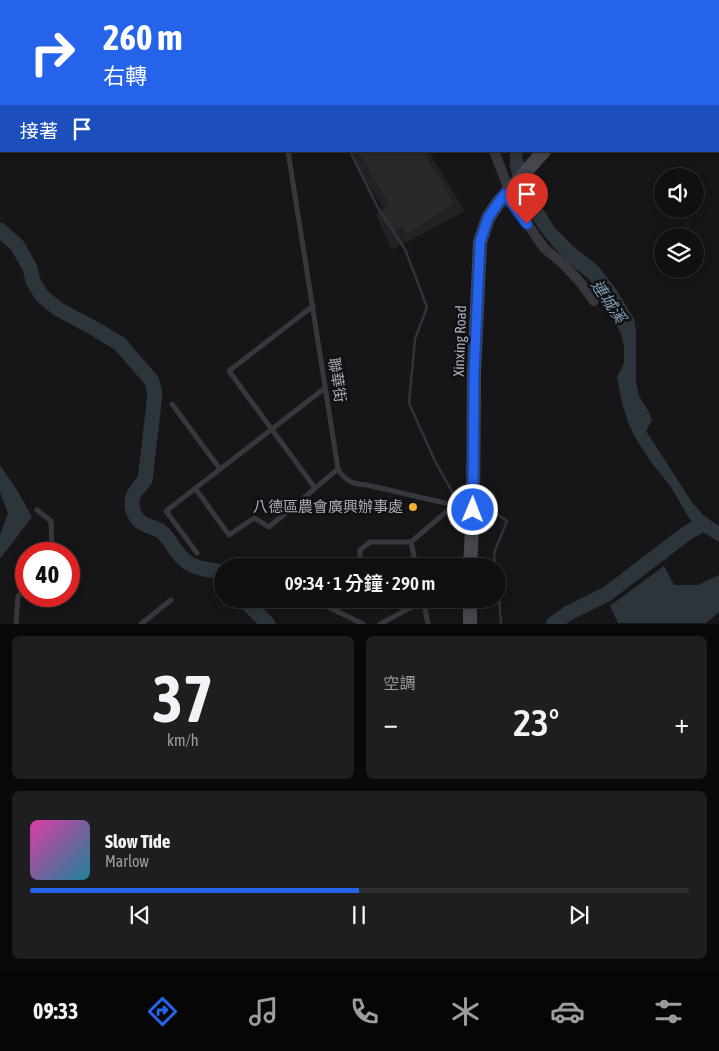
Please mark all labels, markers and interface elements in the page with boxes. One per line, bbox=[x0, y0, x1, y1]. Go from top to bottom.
text: 260 m bbox=[103, 17, 182, 57]
icon: right bbox=[20, 20, 85, 85]
text: 右轉 bbox=[103, 63, 147, 89]
icon: arrive bbox=[68, 115, 96, 143]
text: 接著 bbox=[20, 120, 58, 142]
map controls bbox=[654, 168, 704, 278]
button: sound bbox=[654, 168, 704, 218]
pin bbox=[506, 173, 548, 224]
icon: arrive bbox=[513, 180, 541, 208]
button: layers bbox=[654, 228, 704, 278]
water label: 連城溪 bbox=[588, 276, 631, 328]
street label: Xinxing Road bbox=[450, 305, 469, 377]
street label: 聯華街 bbox=[326, 356, 349, 403]
position arrow bbox=[446, 483, 498, 535]
place label: 八德區農會廣興辦事處 bbox=[253, 498, 403, 515]
marker: 八德區農會廣興辦事處 bbox=[407, 501, 419, 513]
speed limit sign: 40 bbox=[15, 542, 80, 607]
text: 09:34 · 1 分鐘 · 290 m bbox=[285, 572, 435, 594]
text: 37 bbox=[152, 661, 213, 736]
text: 空調 bbox=[384, 674, 416, 692]
text: 23° bbox=[513, 701, 559, 744]
text: − bbox=[384, 707, 398, 739]
text: + bbox=[674, 707, 689, 739]
text: km/h bbox=[167, 731, 199, 749]
text: Slow Tide bbox=[105, 830, 170, 852]
text: Marlow bbox=[105, 852, 149, 870]
icon: previous bbox=[126, 901, 154, 929]
icon: pause bbox=[345, 901, 373, 929]
icon: next bbox=[565, 901, 593, 929]
icon: directions bbox=[145, 994, 180, 1029]
icon: music bbox=[246, 994, 281, 1029]
icon: phone bbox=[347, 994, 382, 1029]
icon: climate bbox=[448, 994, 483, 1029]
icon: car bbox=[550, 994, 585, 1029]
icon: filters bbox=[651, 994, 686, 1029]
text: 09:33 bbox=[33, 998, 78, 1024]

